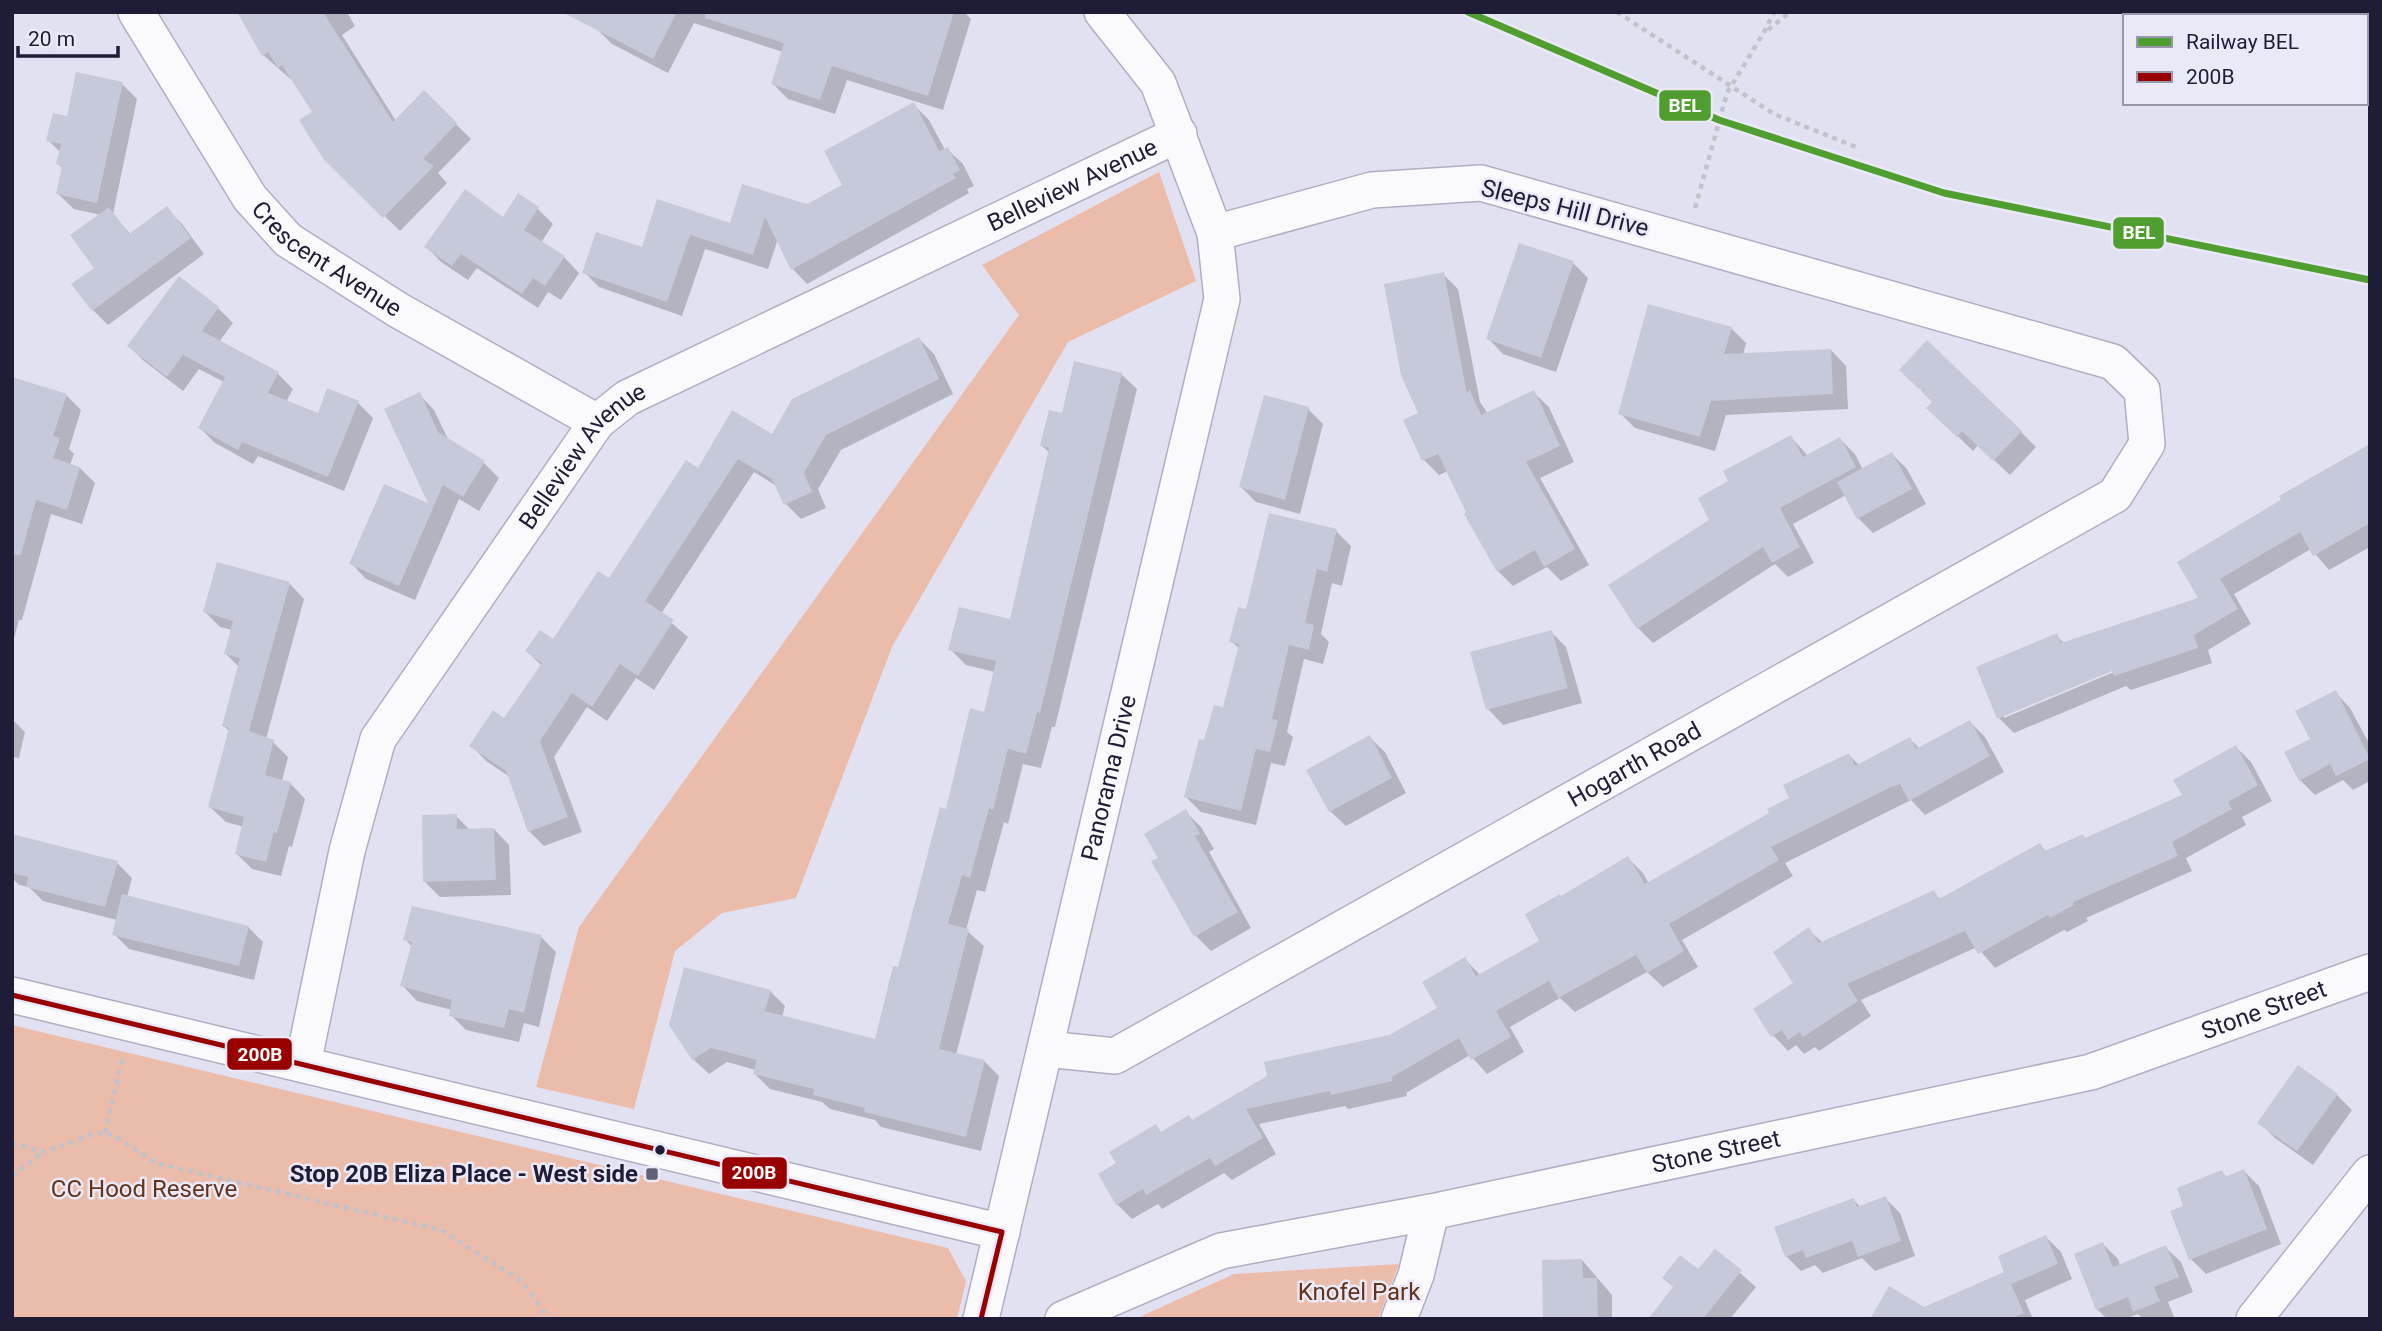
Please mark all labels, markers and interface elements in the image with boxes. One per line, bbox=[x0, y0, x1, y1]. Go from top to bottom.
scale bar bbox=[18, 14, 117, 58]
legend bbox=[2123, 14, 2368, 105]
text: 20 m bbox=[28, 27, 75, 51]
text: Railway BEL bbox=[2186, 30, 2299, 54]
text: 200B bbox=[2186, 65, 2235, 89]
line badge: BEL bbox=[1658, 89, 1712, 122]
text: BEL bbox=[1668, 94, 1702, 117]
street label: Belleview Avenue bbox=[983, 133, 1162, 238]
street label: Sleeps Hill Drive bbox=[1478, 174, 1652, 242]
street label: Crescent Avenue bbox=[246, 195, 407, 323]
line badge: BEL bbox=[2112, 216, 2165, 250]
text: BEL bbox=[2122, 221, 2156, 244]
street label: Belleview Avenue bbox=[513, 377, 650, 535]
street label: Panorama Drive bbox=[1076, 692, 1142, 864]
street label: Hogarth Road bbox=[1563, 716, 1706, 813]
street label: Stone Street bbox=[2198, 975, 2330, 1045]
line badge: 200B bbox=[226, 1037, 293, 1071]
text: 200B bbox=[238, 1043, 282, 1066]
street label: Stone Street bbox=[1649, 1124, 1783, 1179]
unlabelled marker bbox=[653, 1143, 667, 1157]
line badge: 200B bbox=[721, 1156, 788, 1190]
place label: Stop 20B Eliza Place - West side bbox=[290, 1160, 638, 1188]
text: 200B bbox=[732, 1161, 776, 1184]
marker: Stop 20B Eliza Place - West side bbox=[644, 1166, 660, 1182]
park label: CC Hood Reserve bbox=[51, 1175, 237, 1203]
park label: Knofel Park bbox=[1298, 1278, 1421, 1306]

